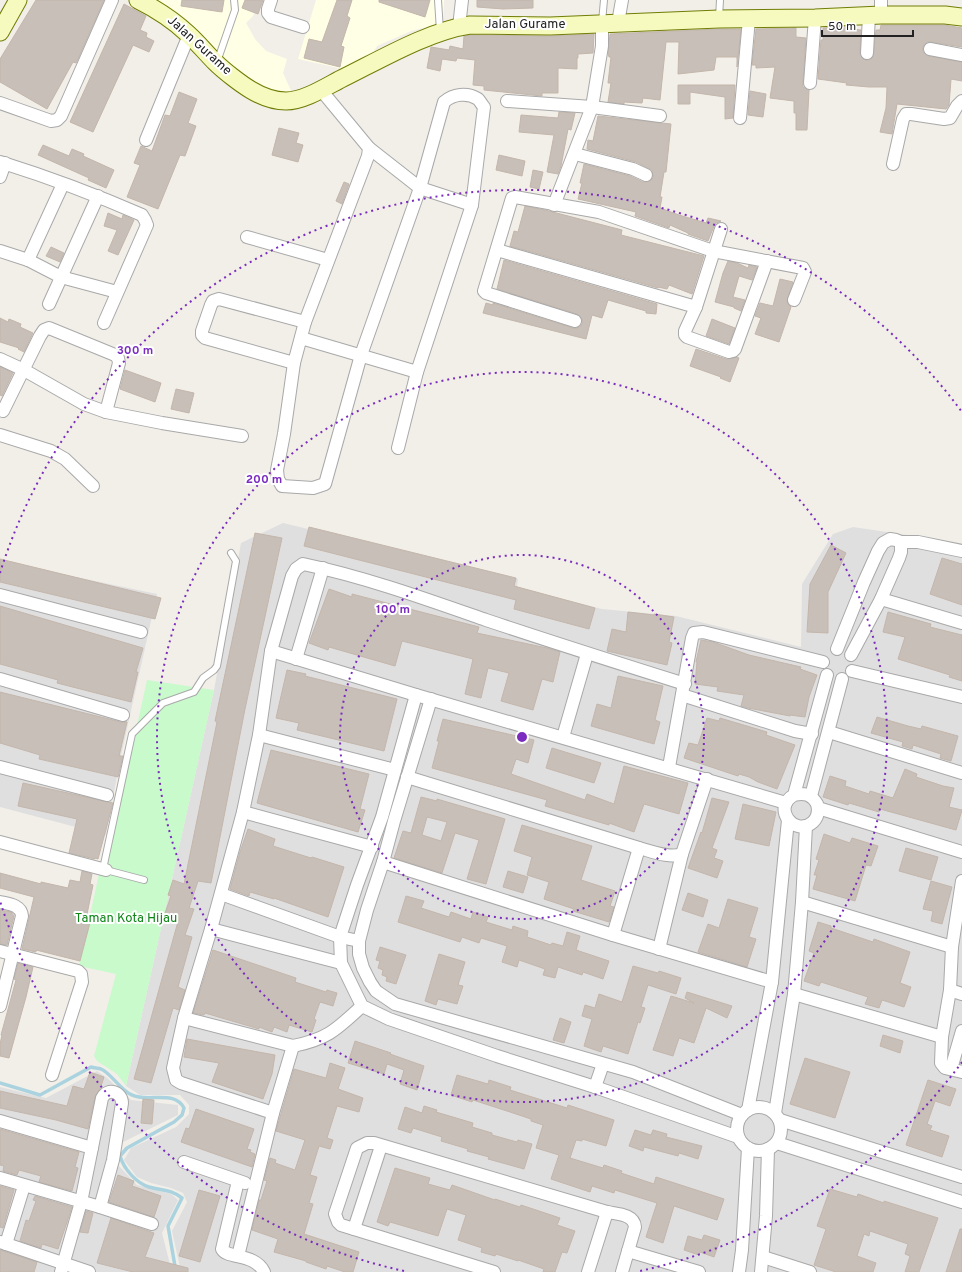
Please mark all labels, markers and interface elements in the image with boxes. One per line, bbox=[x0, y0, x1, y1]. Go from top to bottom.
scale bar bbox=[822, 12, 913, 38]
street label: Jalan Gurame bbox=[164, 13, 234, 79]
street label: Jalan Gurame bbox=[484, 17, 566, 33]
text: 50 m bbox=[828, 19, 856, 35]
text: 300 m bbox=[117, 343, 153, 359]
text: 200 m bbox=[246, 472, 282, 488]
text: 100 m bbox=[376, 602, 410, 618]
centre of rings bbox=[515, 730, 529, 744]
park label: Taman Kota Hijau bbox=[75, 911, 177, 927]

